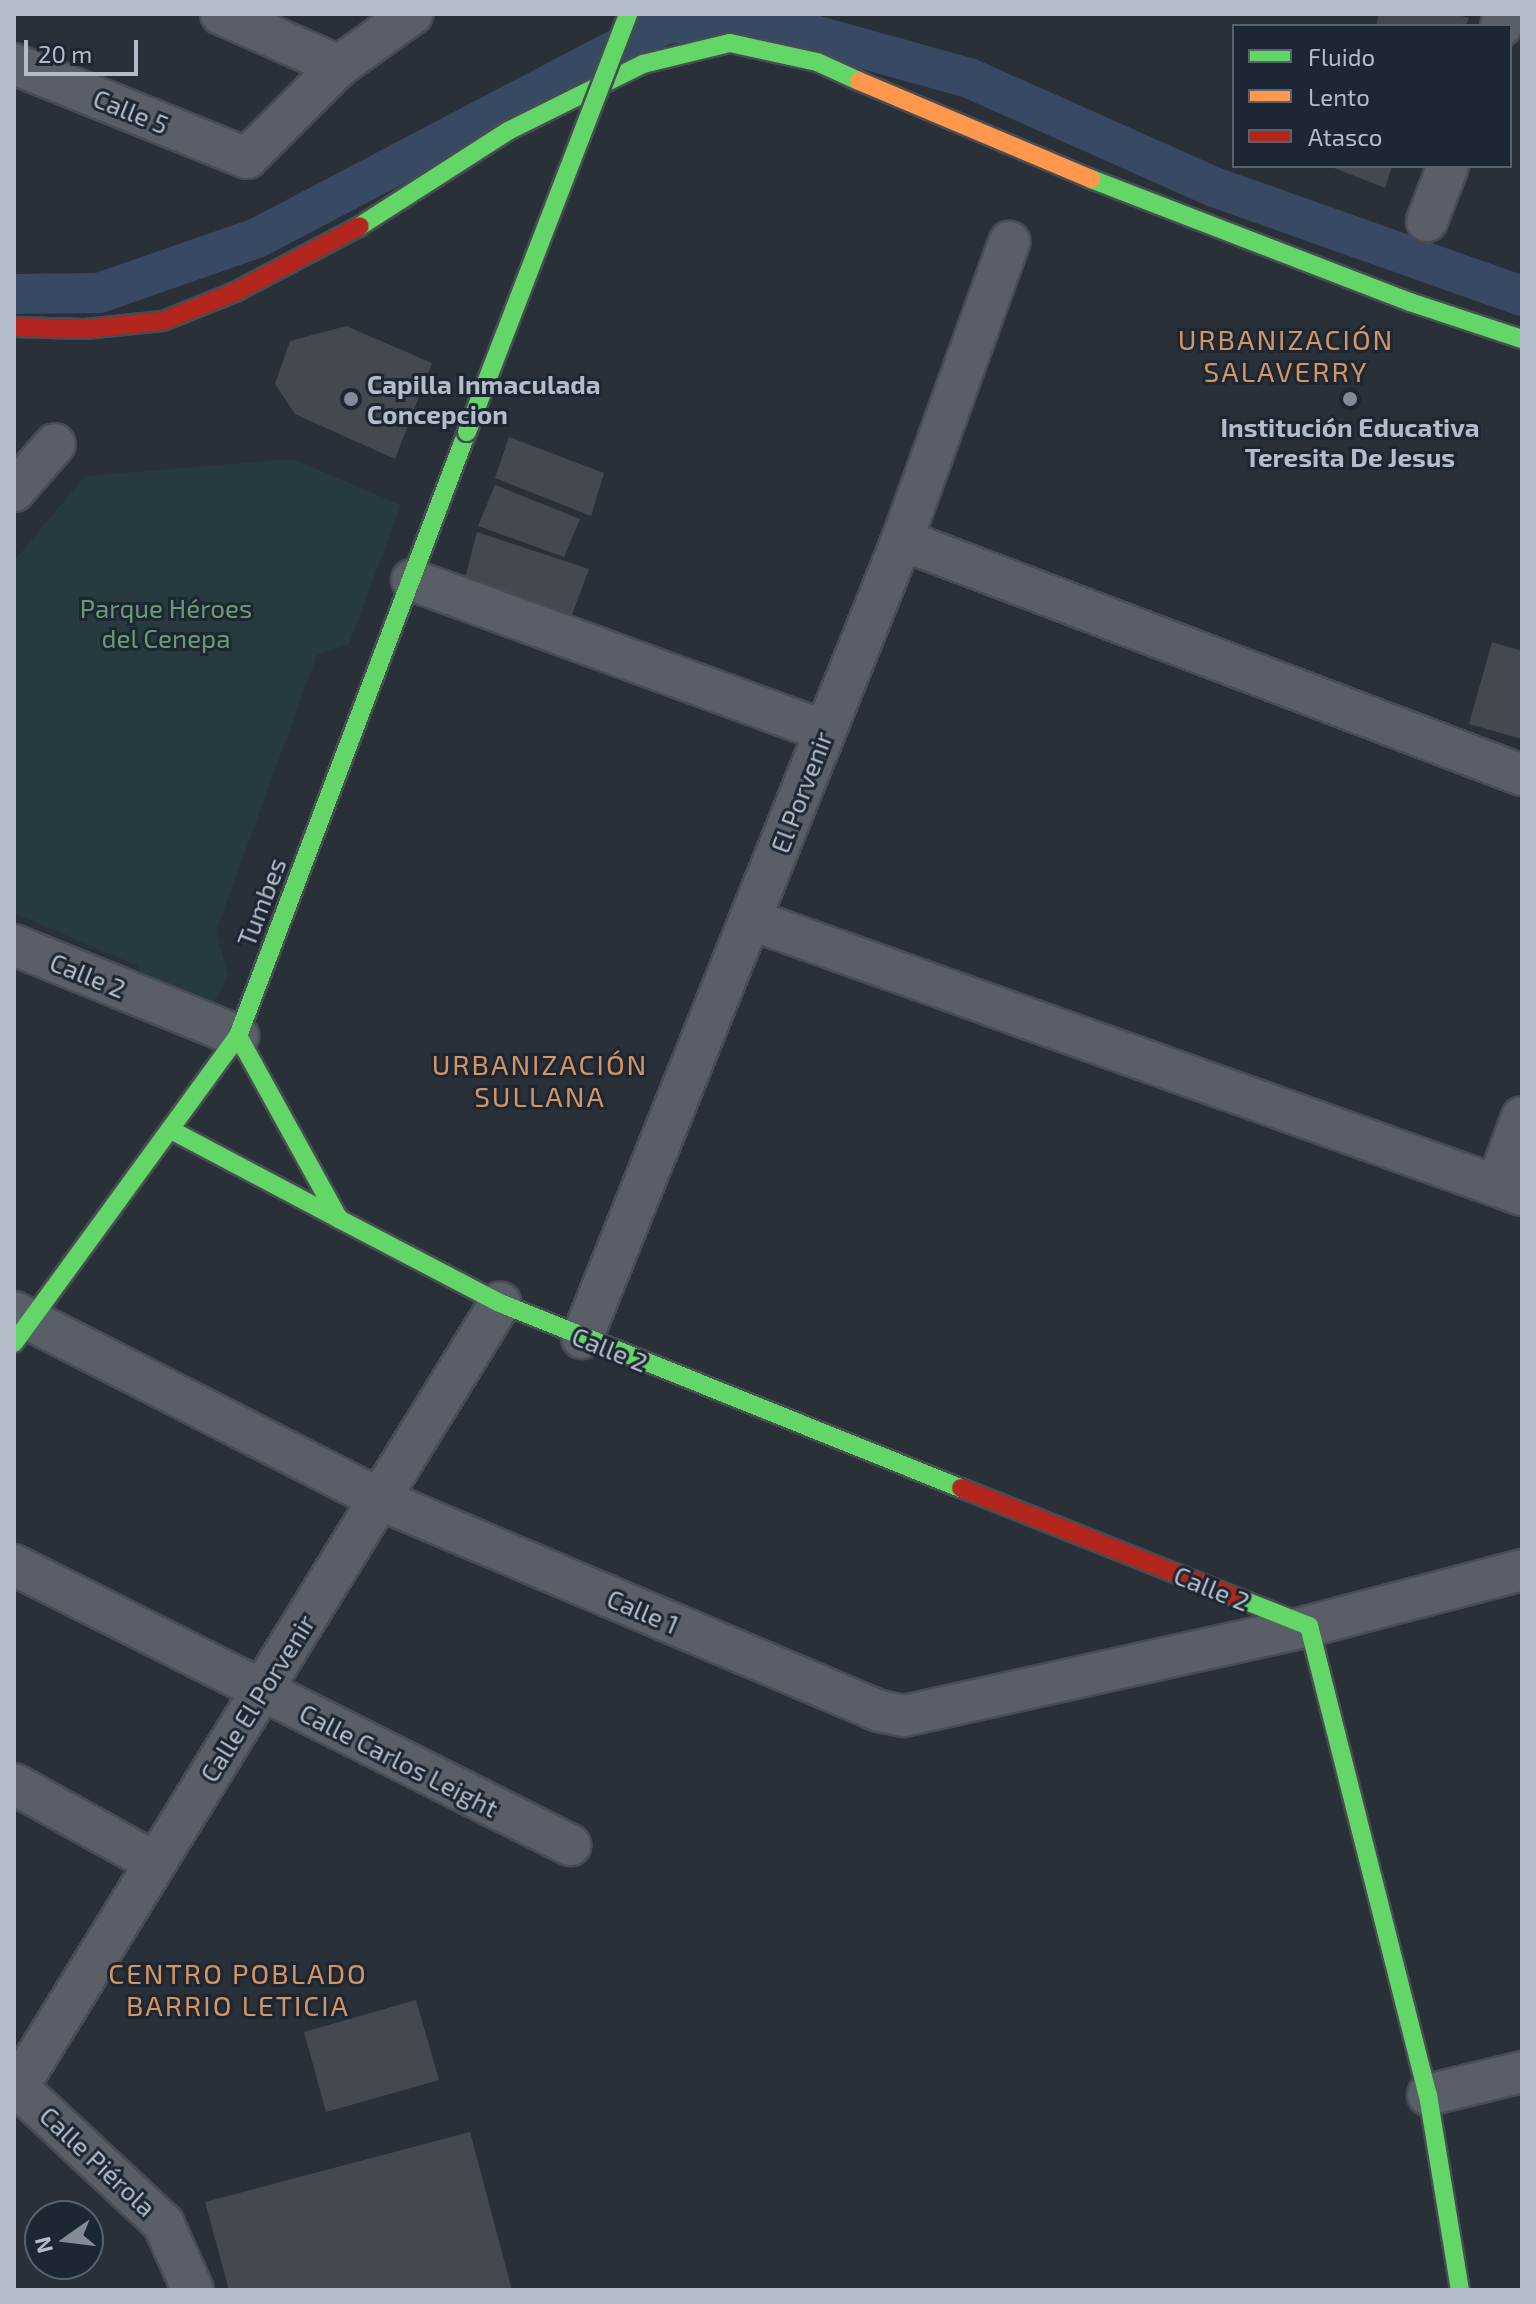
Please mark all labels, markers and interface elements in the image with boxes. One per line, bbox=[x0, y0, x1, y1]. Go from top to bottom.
scale bar bbox=[28, 24, 142, 74]
legend bbox=[1232, 24, 1512, 168]
text: 20 m bbox=[38, 39, 92, 68]
text: Fluido bbox=[1308, 42, 1375, 71]
street label: Calle 5 bbox=[89, 82, 173, 140]
text: Lento bbox=[1308, 82, 1370, 111]
text: Atasco bbox=[1308, 122, 1382, 151]
district label: URBANIZACIÓN SALAVERRY bbox=[1178, 322, 1394, 388]
place label: Capilla Inmaculada Concepcion bbox=[367, 368, 601, 430]
marker: Capilla Inmaculada Concepcion bbox=[342, 390, 360, 408]
marker: Institución Educativa Teresita De Jesus bbox=[1341, 390, 1359, 408]
place label: Institución Educativa Teresita De Jesus bbox=[1220, 411, 1480, 472]
park label: Parque Héroes del Cenepa bbox=[80, 592, 252, 654]
street label: El Porvenir bbox=[763, 727, 839, 857]
street label: Tumbes bbox=[230, 853, 292, 951]
street label: Calle 2 bbox=[46, 946, 130, 1004]
district label: URBANIZACIÓN SULLANA bbox=[432, 1047, 648, 1113]
street label: Calle 2 bbox=[568, 1320, 652, 1378]
street label: Calle 2 bbox=[1170, 1559, 1254, 1617]
street label: Calle 1 bbox=[603, 1582, 683, 1640]
street label: Calle El Porvenir bbox=[193, 1608, 321, 1788]
street label: Calle Carlos Leight bbox=[295, 1696, 503, 1824]
district label: CENTRO POBLADO BARRIO LETICIA bbox=[108, 1956, 368, 2022]
street label: Calle Piérola bbox=[34, 2099, 162, 2223]
north arrow bbox=[24, 2200, 104, 2280]
text: N bbox=[28, 2234, 57, 2256]

